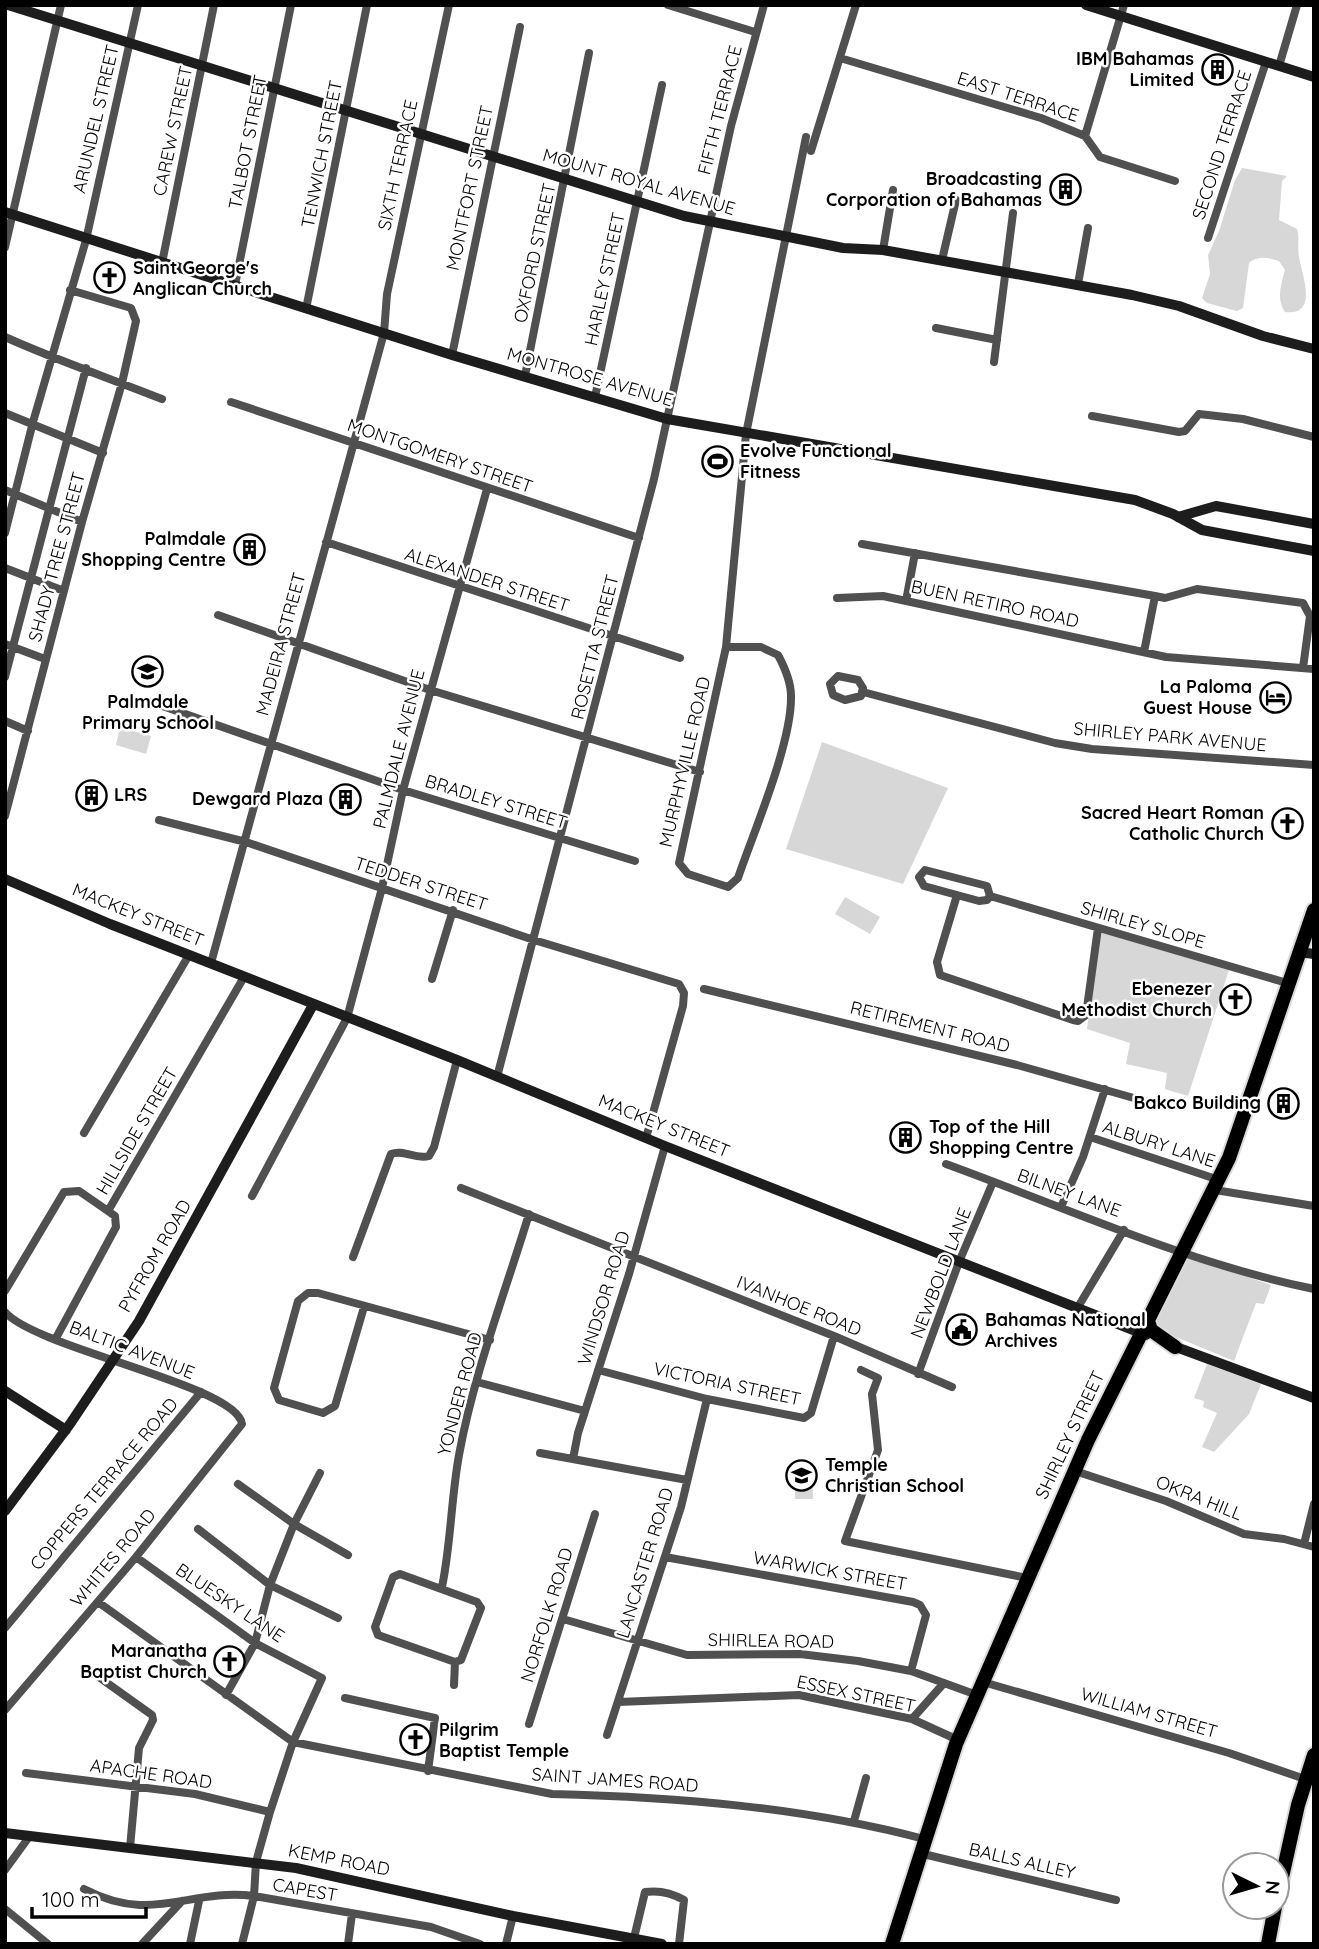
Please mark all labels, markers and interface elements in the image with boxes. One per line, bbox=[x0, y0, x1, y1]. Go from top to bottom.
street label: ARUNDEL STREET bbox=[67, 42, 124, 195]
street label: FIFTH TERRACE bbox=[692, 43, 747, 177]
place label: IBM Bahamas Limited bbox=[1076, 47, 1194, 91]
building icon: IBM Bahamas Limited bbox=[1200, 52, 1234, 86]
street label: CAREW STREET bbox=[148, 64, 198, 198]
street label: EAST TERRACE bbox=[954, 66, 1082, 127]
street label: SECOND TERRACE bbox=[1187, 67, 1257, 222]
street label: TALBOT STREET bbox=[223, 73, 272, 211]
street label: TENWICH STREET bbox=[296, 78, 347, 230]
street label: SIXTH TERRACE bbox=[372, 97, 423, 232]
street label: MONTFORT STREET bbox=[441, 103, 498, 273]
street label: MOUNT ROYAL AVENUE bbox=[540, 143, 738, 220]
place label: Broadcasting Corporation of Bahamas bbox=[826, 167, 1042, 211]
building icon: Broadcasting Corporation of Bahamas bbox=[1048, 172, 1082, 206]
street label: OXFORD STREET bbox=[508, 181, 561, 325]
street label: HARLEY STREET bbox=[579, 210, 630, 348]
place label: Saint George's Anglican Church bbox=[133, 256, 272, 300]
church icon: Saint George's Anglican Church bbox=[93, 261, 127, 295]
street label: MONTROSE AVENUE bbox=[504, 342, 676, 411]
street label: MONTGOMERY STREET bbox=[344, 413, 536, 498]
place label: Evolve Functional Fitness bbox=[740, 439, 892, 483]
sports icon: Evolve Functional Fitness bbox=[700, 444, 734, 478]
street label: SHADY TREE STREET bbox=[23, 469, 90, 644]
place label: Palmdale Shopping Centre bbox=[81, 527, 226, 571]
building icon: Palmdale Shopping Centre bbox=[232, 532, 266, 566]
street label: ALEXANDER STREET bbox=[402, 542, 572, 617]
street label: MADEIRA STREET bbox=[250, 570, 311, 718]
street label: ROSETTA STREET bbox=[565, 572, 624, 722]
street label: BUEN RETIRO ROAD bbox=[909, 574, 1081, 633]
school or university icon: Palmdale Primary School bbox=[131, 655, 165, 689]
street label: PALMDALE AVENUE bbox=[368, 667, 429, 831]
street label: MURPHYVILLE ROAD bbox=[654, 674, 715, 849]
place label: La Paloma Guest House bbox=[1143, 675, 1252, 719]
hotel icon: La Paloma Guest House bbox=[1258, 680, 1292, 714]
place label: Palmdale Primary School bbox=[82, 690, 214, 734]
street label: SHIRLEY PARK AVENUE bbox=[1073, 717, 1267, 756]
street label: BRADLEY STREET bbox=[422, 769, 570, 834]
building icon: LRS bbox=[74, 778, 108, 812]
building icon: Dewgard Plaza bbox=[329, 782, 363, 816]
place label: LRS bbox=[114, 783, 147, 806]
place label: Dewgard Plaza bbox=[192, 787, 323, 810]
place label: Sacred Heart Roman Catholic Church bbox=[1081, 801, 1264, 845]
church icon: Sacred Heart Roman Catholic Church bbox=[1270, 806, 1304, 840]
street label: TEDDER STREET bbox=[352, 851, 491, 916]
street label: MACKEY STREET bbox=[69, 878, 207, 951]
street label: SHIRLEY SLOPE bbox=[1078, 896, 1208, 953]
place label: Ebenezer Methodist Church bbox=[1061, 977, 1212, 1021]
church icon: Ebenezer Methodist Church bbox=[1218, 982, 1252, 1016]
street label: RETIREMENT ROAD bbox=[848, 996, 1013, 1058]
street label: HILLSIDE STREET bbox=[91, 1063, 183, 1199]
building icon: Bakco Building bbox=[1267, 1086, 1301, 1120]
street label: MACKEY STREET bbox=[595, 1089, 733, 1162]
place label: Bakco Building bbox=[1133, 1091, 1261, 1114]
place label: Top of the Hill Shopping Centre bbox=[929, 1115, 1074, 1159]
street label: ALBURY LANE bbox=[1100, 1115, 1218, 1173]
building icon: Top of the Hill Shopping Centre bbox=[889, 1120, 923, 1154]
street label: BILNEY LANE bbox=[1014, 1163, 1124, 1222]
street label: PYFROM ROAD bbox=[113, 1195, 196, 1316]
street label: NEWBOLD LANE bbox=[905, 1204, 976, 1341]
street label: WINDSOR ROAD bbox=[572, 1228, 635, 1368]
street label: IVANHOE ROAD bbox=[733, 1270, 865, 1341]
place label: Bahamas National Archives bbox=[985, 1308, 1146, 1352]
public building icon: Bahamas National Archives bbox=[945, 1313, 979, 1347]
street label: BALTIC AVENUE bbox=[66, 1315, 198, 1384]
street label: YONDER ROAD bbox=[432, 1330, 487, 1458]
street label: VICTORIA STREET bbox=[651, 1357, 803, 1410]
street label: SHIRLEY STREET bbox=[1030, 1367, 1109, 1503]
street label: COPPERS TERRACE ROAD bbox=[25, 1393, 183, 1575]
place label: Temple Christian School bbox=[825, 1453, 964, 1497]
school or university icon: Temple Christian School bbox=[785, 1458, 819, 1492]
street label: OKRA HILL bbox=[1153, 1470, 1246, 1525]
street label: LANCASTER ROAD bbox=[611, 1485, 678, 1641]
street label: WHITES ROAD bbox=[65, 1504, 160, 1611]
street label: NORFOLK ROAD bbox=[515, 1545, 578, 1685]
street label: WARWICK STREET bbox=[751, 1546, 909, 1595]
street label: BLUESKY LANE bbox=[172, 1558, 289, 1647]
street label: SHIRLEA ROAD bbox=[708, 1628, 834, 1653]
place label: Maranatha Baptist Church bbox=[80, 1639, 207, 1683]
church icon: Maranatha Baptist Church bbox=[213, 1644, 247, 1678]
street label: ESSEX STREET bbox=[795, 1670, 918, 1717]
street label: WILLIAM STREET bbox=[1078, 1682, 1220, 1743]
place label: Pilgrim Baptist Temple bbox=[439, 1718, 569, 1762]
church icon: Pilgrim Baptist Temple bbox=[399, 1723, 433, 1757]
street label: APACHE ROAD bbox=[88, 1754, 214, 1793]
street label: SAINT JAMES ROAD bbox=[531, 1762, 699, 1797]
street label: BALLS ALLEY bbox=[967, 1837, 1078, 1884]
street label: KEMP ROAD bbox=[286, 1838, 392, 1881]
north arrow bbox=[1221, 1851, 1291, 1921]
street label: CAPEST bbox=[271, 1873, 339, 1907]
scale bar bbox=[32, 1876, 145, 1920]
text: N bbox=[1260, 1879, 1285, 1895]
text: 100 m bbox=[42, 1886, 100, 1912]

